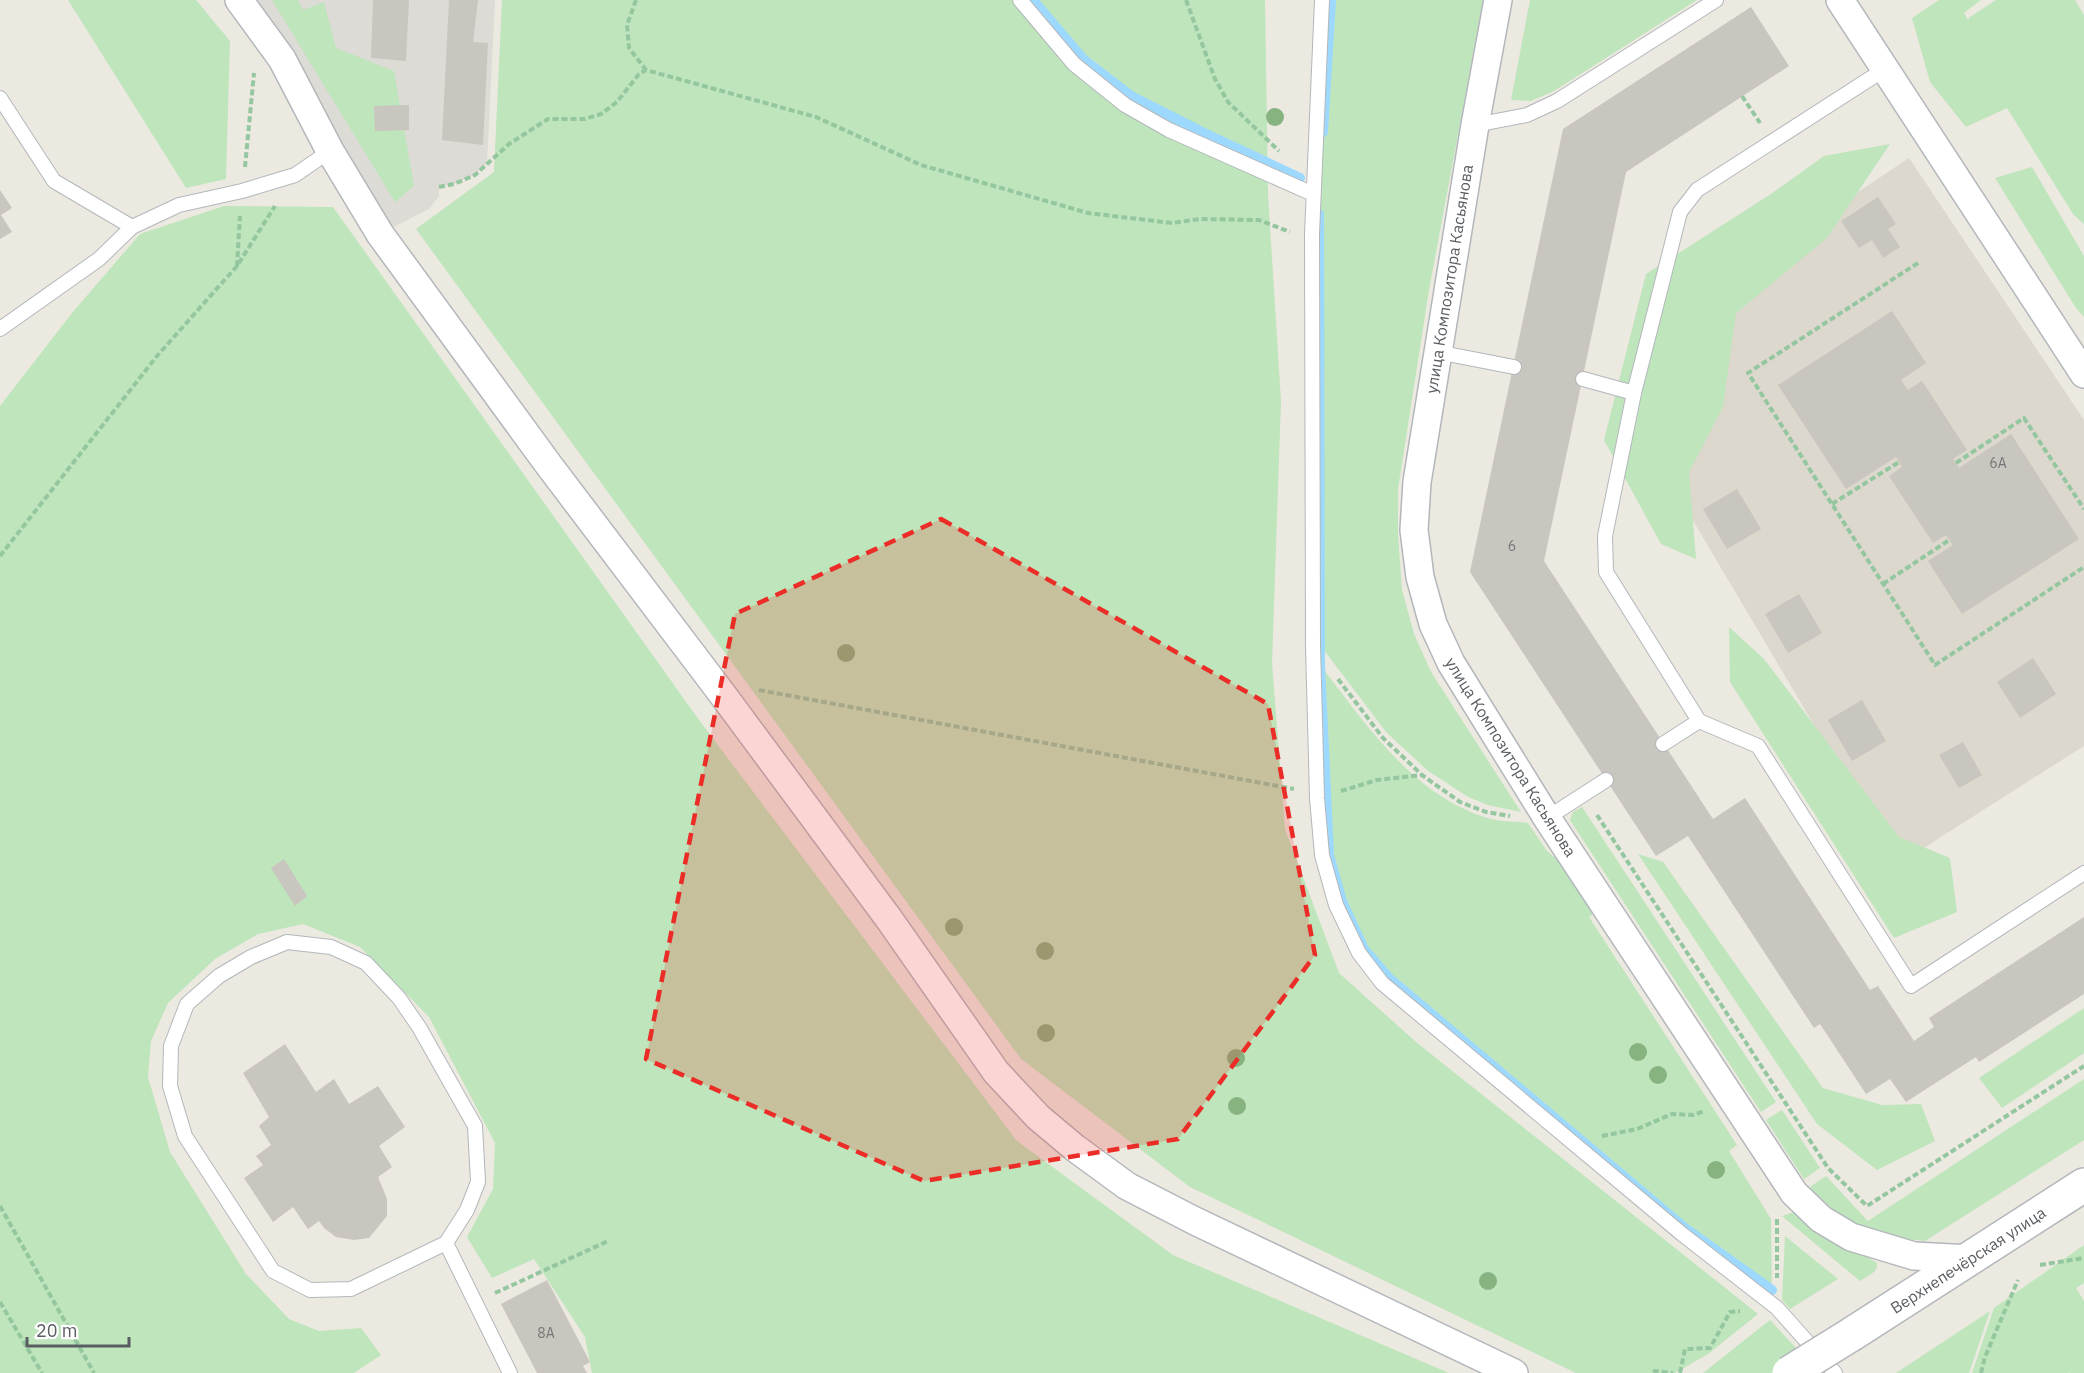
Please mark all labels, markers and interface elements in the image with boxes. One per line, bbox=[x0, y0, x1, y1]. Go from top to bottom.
street label: улица Композитора Касьянова bbox=[1421, 163, 1477, 395]
house number: 6А bbox=[1989, 454, 2007, 472]
house number: 6 bbox=[1508, 537, 1516, 555]
street label: улица Композитора Касьянова bbox=[1441, 654, 1581, 861]
street label: Верхнепечёрская улица bbox=[1887, 1202, 2050, 1318]
scale bar bbox=[27, 1310, 129, 1348]
text: 20 m bbox=[36, 1319, 78, 1342]
house number: 8А bbox=[537, 1324, 555, 1342]

